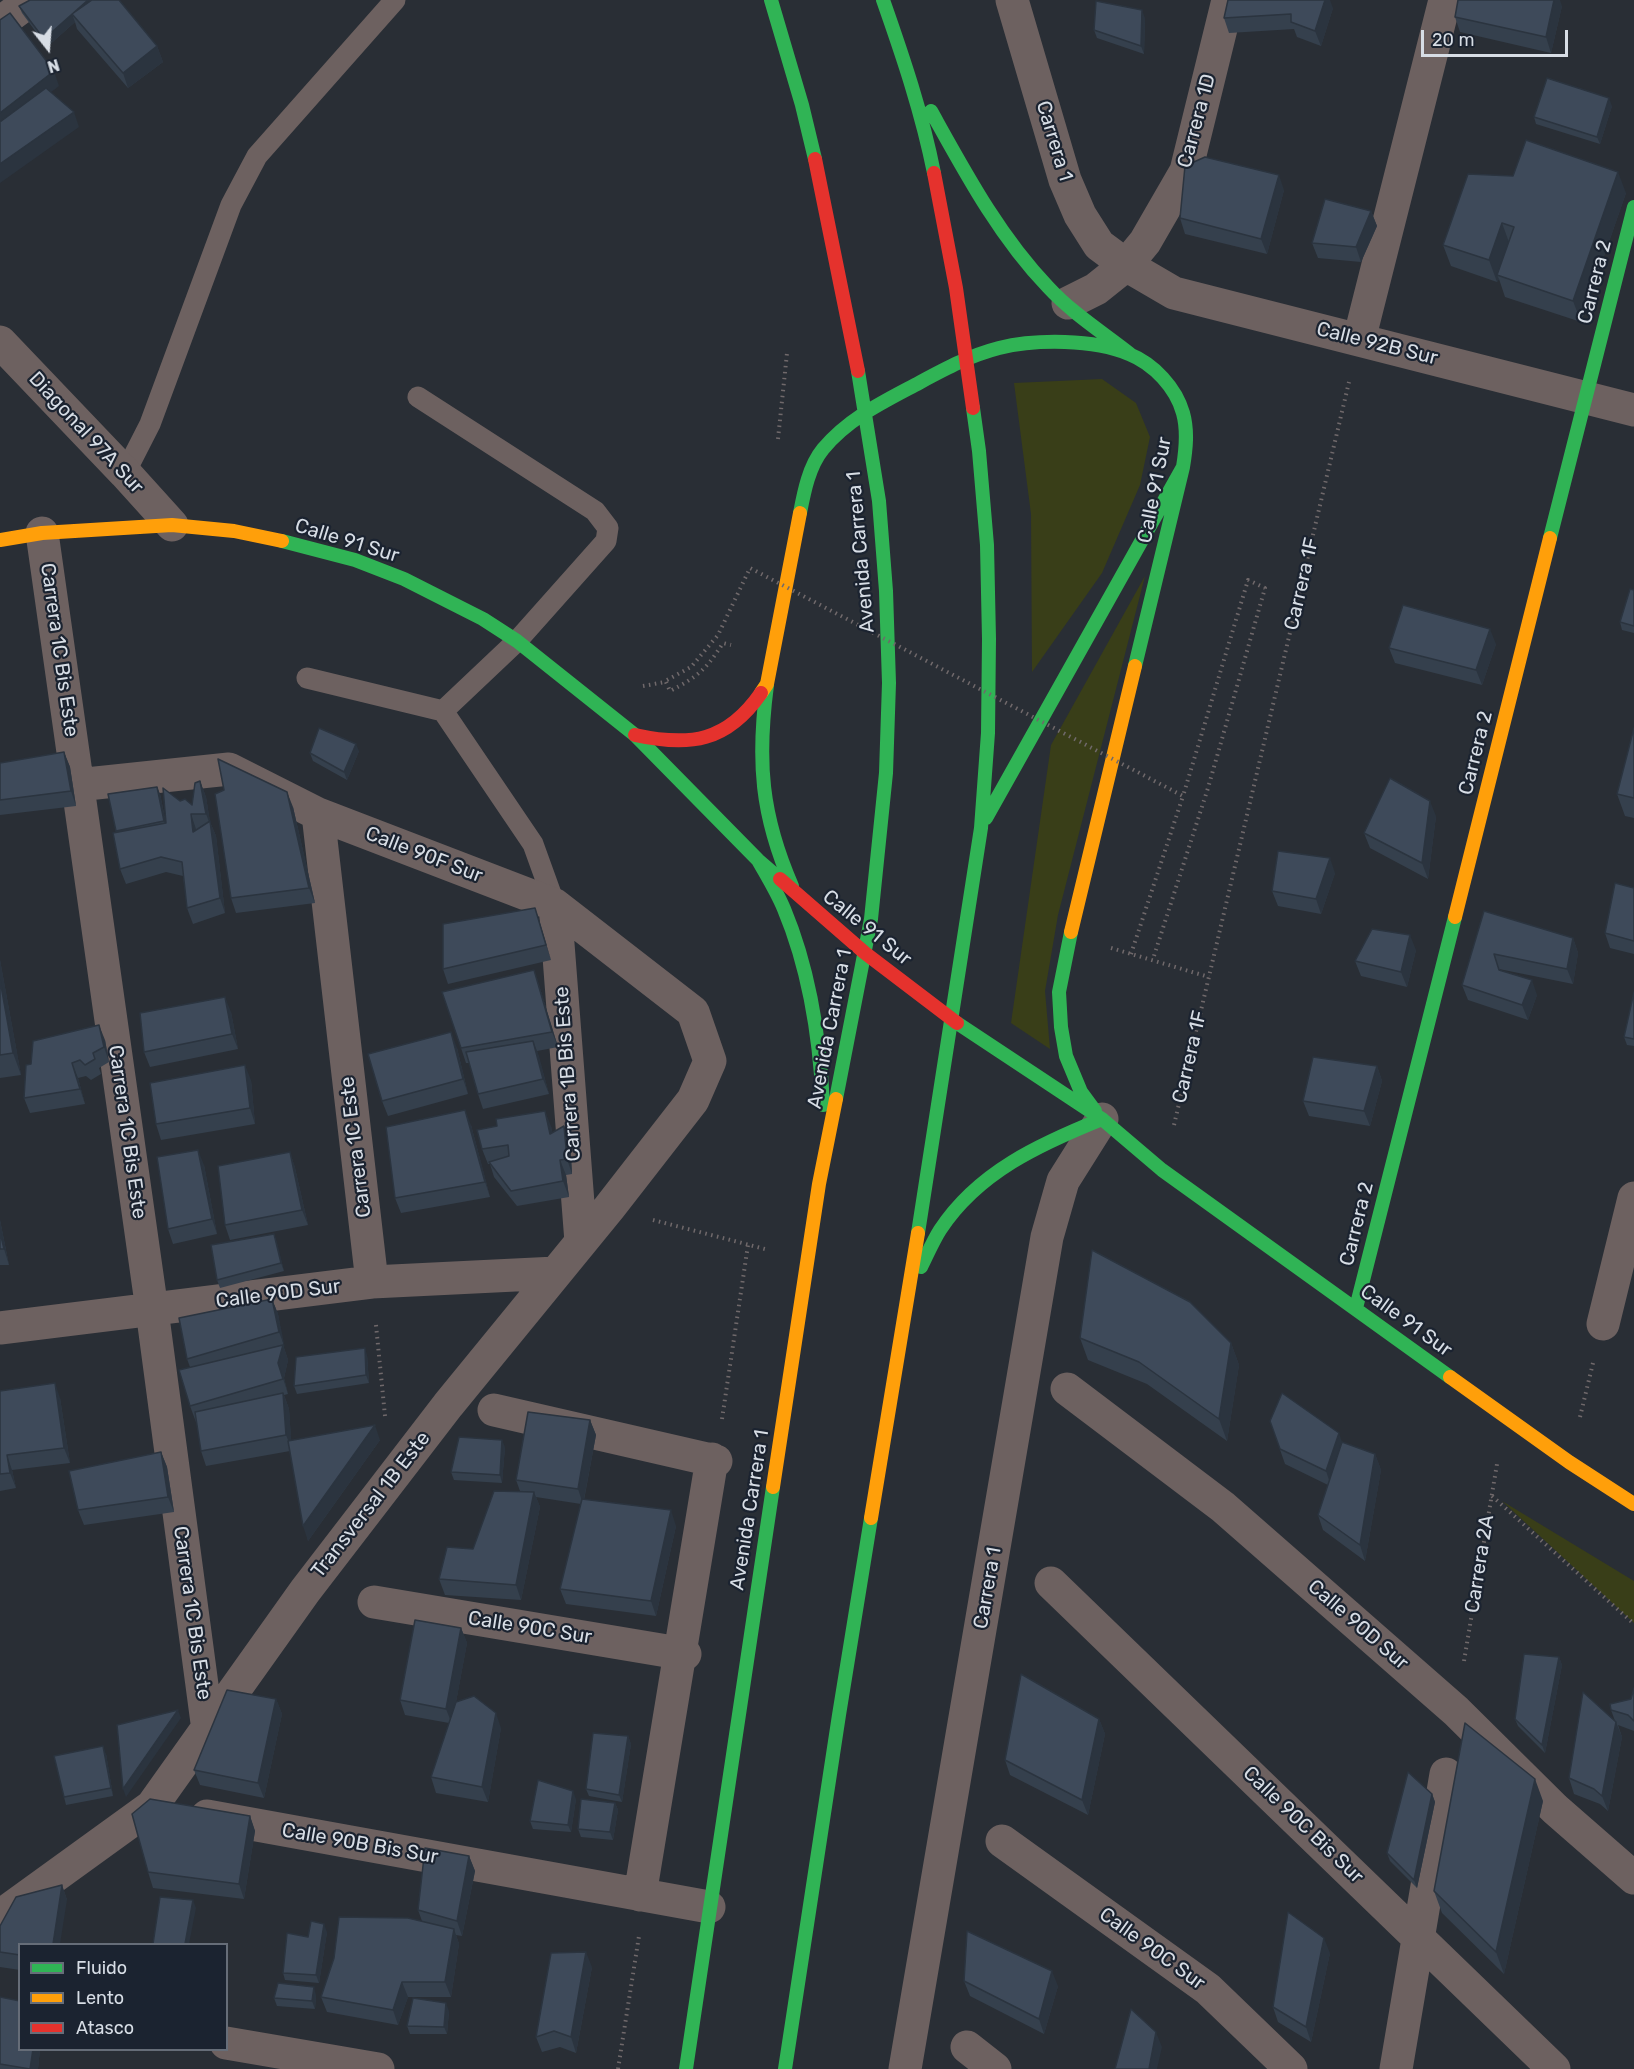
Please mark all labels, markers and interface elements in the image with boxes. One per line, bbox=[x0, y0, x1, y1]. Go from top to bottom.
north arrow bbox=[18, 18, 78, 78]
scale bar bbox=[1424, 18, 1571, 56]
text: 20 m bbox=[1432, 29, 1474, 51]
text: N bbox=[45, 55, 62, 76]
street label: Carrera 1D bbox=[1173, 71, 1221, 171]
street label: Carrera 1 bbox=[1030, 98, 1078, 184]
street label: Carrera 2 bbox=[1573, 238, 1617, 326]
street label: Calle 92B Sur bbox=[1314, 317, 1440, 371]
street label: Diagonal 97A Sur bbox=[24, 367, 148, 499]
street label: Calle 91 Sur bbox=[1133, 435, 1177, 545]
street label: Avenida Carrera 1 bbox=[842, 470, 880, 634]
street label: Calle 91 Sur bbox=[292, 514, 402, 568]
street label: Carrera 1F bbox=[1280, 535, 1324, 633]
street label: Carrera 1C Bis Este bbox=[35, 562, 83, 738]
street label: Carrera 2 bbox=[1454, 709, 1498, 797]
street label: Calle 90F Sur bbox=[362, 822, 486, 888]
street label: Calle 91 Sur bbox=[818, 885, 916, 971]
street label: Avenida Carrera 1 bbox=[803, 947, 857, 1111]
street label: Carrera 1B Bis Este bbox=[550, 986, 586, 1162]
street label: Carrera 1F bbox=[1168, 1008, 1212, 1106]
street label: Carrera 1C Bis Este bbox=[103, 1044, 151, 1220]
street label: Carrera 1C Este bbox=[335, 1075, 377, 1219]
street label: Carrera 2 bbox=[1335, 1180, 1379, 1268]
street label: Calle 90D Sur bbox=[214, 1274, 342, 1314]
street label: Calle 91 Sur bbox=[1355, 1280, 1457, 1362]
street label: Transversal 1B Este bbox=[306, 1427, 436, 1583]
street label: Avenida Carrera 1 bbox=[725, 1428, 775, 1592]
street label: Carrera 2A bbox=[1460, 1513, 1500, 1615]
street label: Carrera 1C Bis Este bbox=[168, 1525, 216, 1701]
street label: Carrera 1 bbox=[969, 1545, 1007, 1631]
street label: Calle 90D Sur bbox=[1303, 1575, 1413, 1675]
street label: Calle 90C Sur bbox=[466, 1606, 594, 1650]
street label: Calle 90C Bis Sur bbox=[1238, 1761, 1368, 1889]
street label: Calle 90B Bis Sur bbox=[280, 1818, 440, 1870]
street label: Calle 90C Sur bbox=[1094, 1903, 1210, 1995]
legend bbox=[18, 1943, 228, 2051]
text: Fluido bbox=[76, 1957, 127, 1979]
text: Lento bbox=[76, 1987, 124, 2009]
text: Atasco bbox=[76, 2017, 134, 2039]

